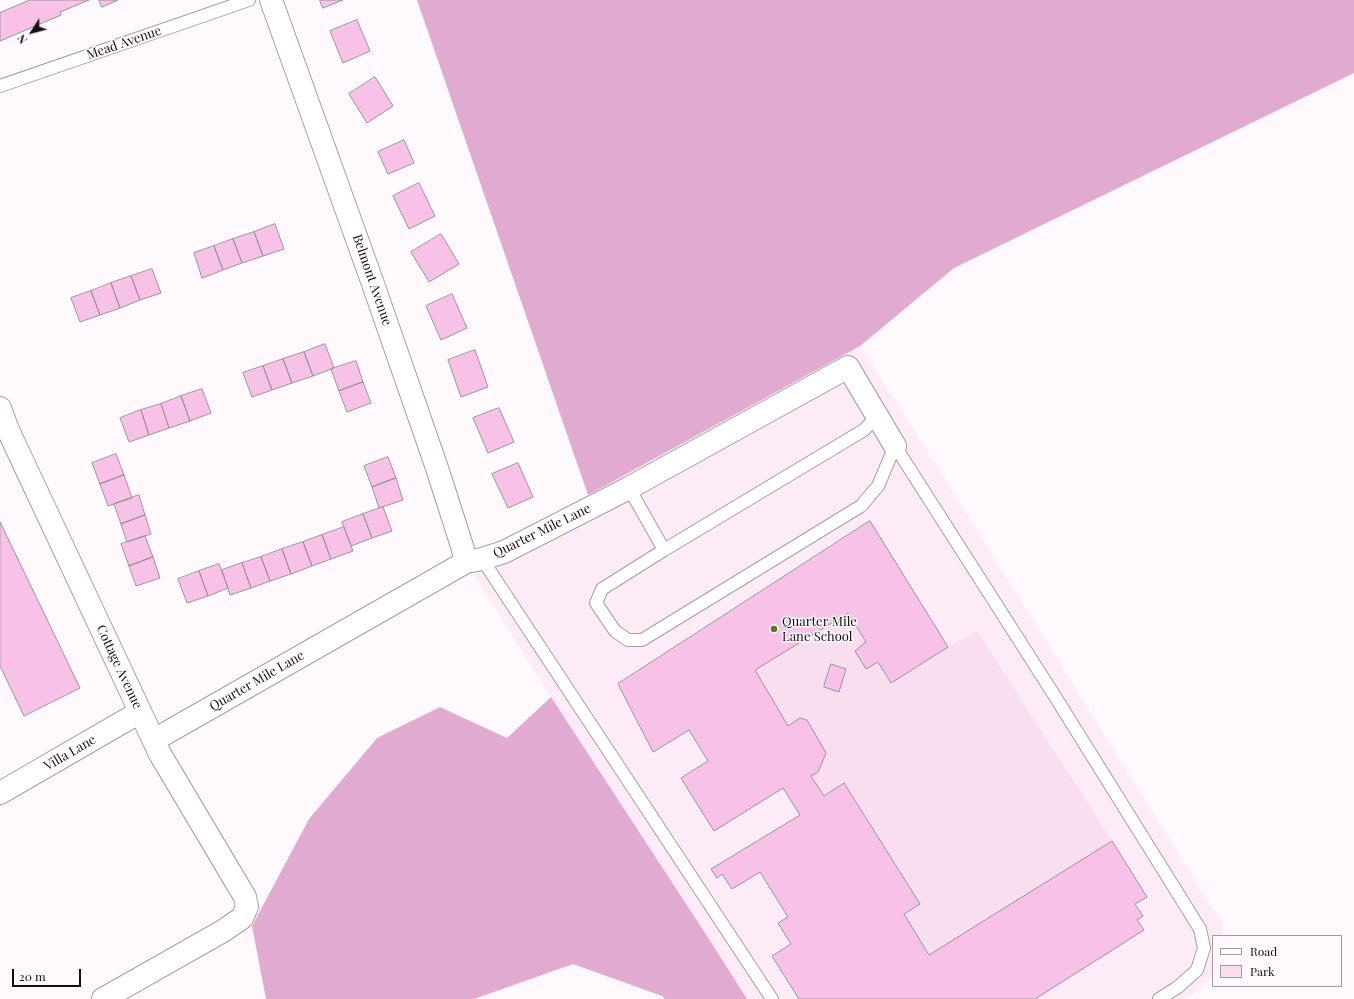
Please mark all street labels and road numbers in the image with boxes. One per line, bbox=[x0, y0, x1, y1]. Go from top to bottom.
street label: Mead Avenue bbox=[85, 23, 163, 63]
street label: Belmont Avenue bbox=[349, 232, 395, 328]
street label: Quarter Mile Lane bbox=[491, 501, 593, 561]
street label: Cottage Avenue bbox=[93, 623, 145, 711]
street label: Quarter Mile Lane bbox=[207, 648, 307, 714]
street label: Villa Lane bbox=[41, 732, 99, 774]

